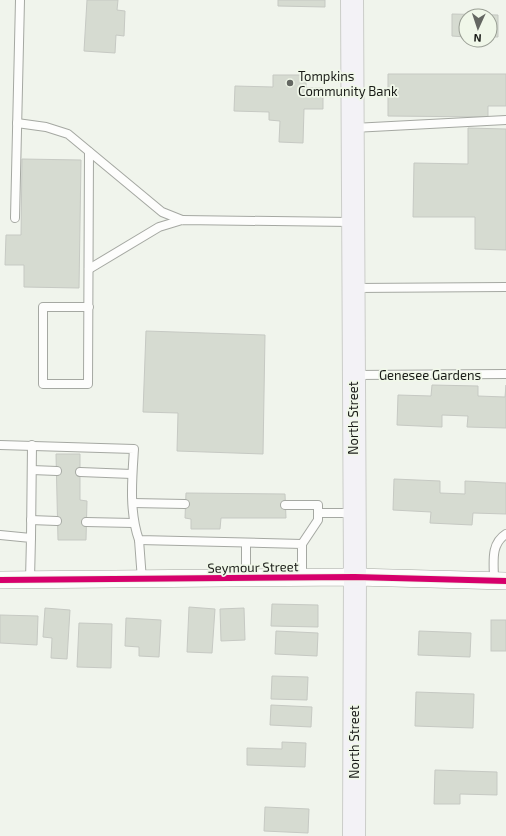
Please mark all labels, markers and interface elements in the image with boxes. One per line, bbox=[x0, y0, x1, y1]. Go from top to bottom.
north arrow bbox=[458, 8, 498, 48]
text: N bbox=[473, 32, 482, 45]
place label: Tompkins Community Bank bbox=[298, 68, 398, 99]
marker: Tompkins Community Bank bbox=[285, 78, 295, 88]
street label: Genesee Gardens bbox=[379, 367, 481, 383]
street label: North Street bbox=[345, 381, 361, 455]
street label: Seymour Street bbox=[207, 558, 299, 576]
street label: North Street bbox=[346, 705, 362, 779]

